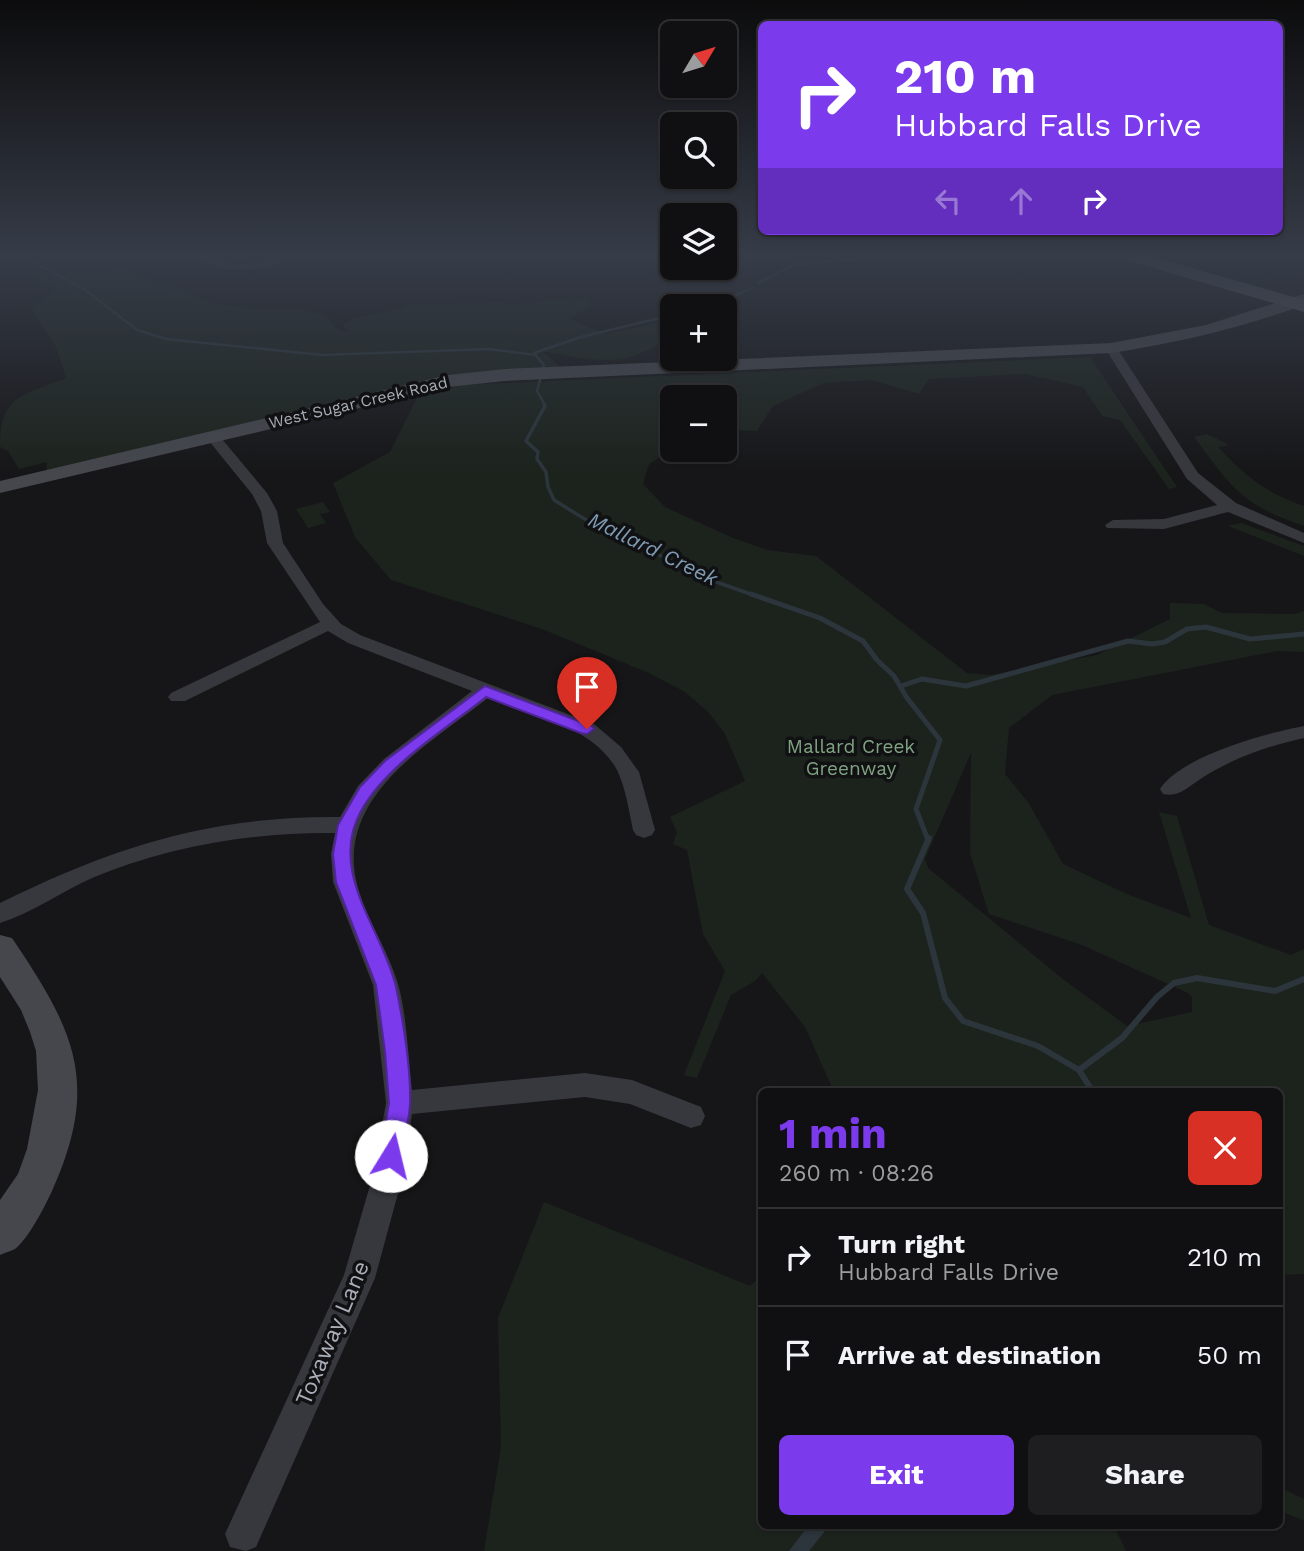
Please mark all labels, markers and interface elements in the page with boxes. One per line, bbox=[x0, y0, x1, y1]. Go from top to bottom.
north arrow bbox=[660, 21, 737, 98]
map controls bbox=[660, 21, 737, 462]
text: 210 m bbox=[894, 47, 1036, 105]
icon: right bbox=[779, 49, 870, 140]
text: Hubbard Falls Drive bbox=[894, 106, 1202, 144]
button: search bbox=[660, 112, 737, 189]
icon: left bbox=[929, 182, 967, 220]
icon: ahead bbox=[1002, 182, 1040, 220]
icon: right bbox=[1075, 182, 1113, 220]
button: layers bbox=[660, 203, 737, 280]
button: + bbox=[660, 294, 737, 371]
street label: West Sugar Creek Road bbox=[267, 373, 449, 432]
button: − bbox=[660, 385, 737, 462]
water label: Mallard Creek bbox=[584, 506, 723, 591]
pin bbox=[557, 657, 617, 729]
icon: arrive bbox=[568, 668, 606, 706]
park label: Mallard Creek Greenway bbox=[787, 735, 915, 780]
text: 1 min bbox=[779, 1109, 887, 1158]
button: close bbox=[1188, 1111, 1262, 1185]
position arrow bbox=[354, 1119, 428, 1193]
text: 260 m · 08:26 bbox=[779, 1160, 934, 1187]
text: Turn right bbox=[838, 1229, 965, 1259]
icon: right bbox=[779, 1238, 817, 1276]
text: 210 m bbox=[1187, 1242, 1262, 1272]
street label: Toxaway Lane bbox=[290, 1257, 375, 1409]
text: Hubbard Falls Drive bbox=[838, 1259, 1059, 1286]
icon: arrive bbox=[779, 1336, 817, 1374]
text: Arrive at destination bbox=[838, 1340, 1101, 1370]
text: 50 m bbox=[1197, 1340, 1262, 1370]
button: Exit bbox=[779, 1435, 1014, 1515]
button: Share bbox=[1028, 1435, 1262, 1515]

